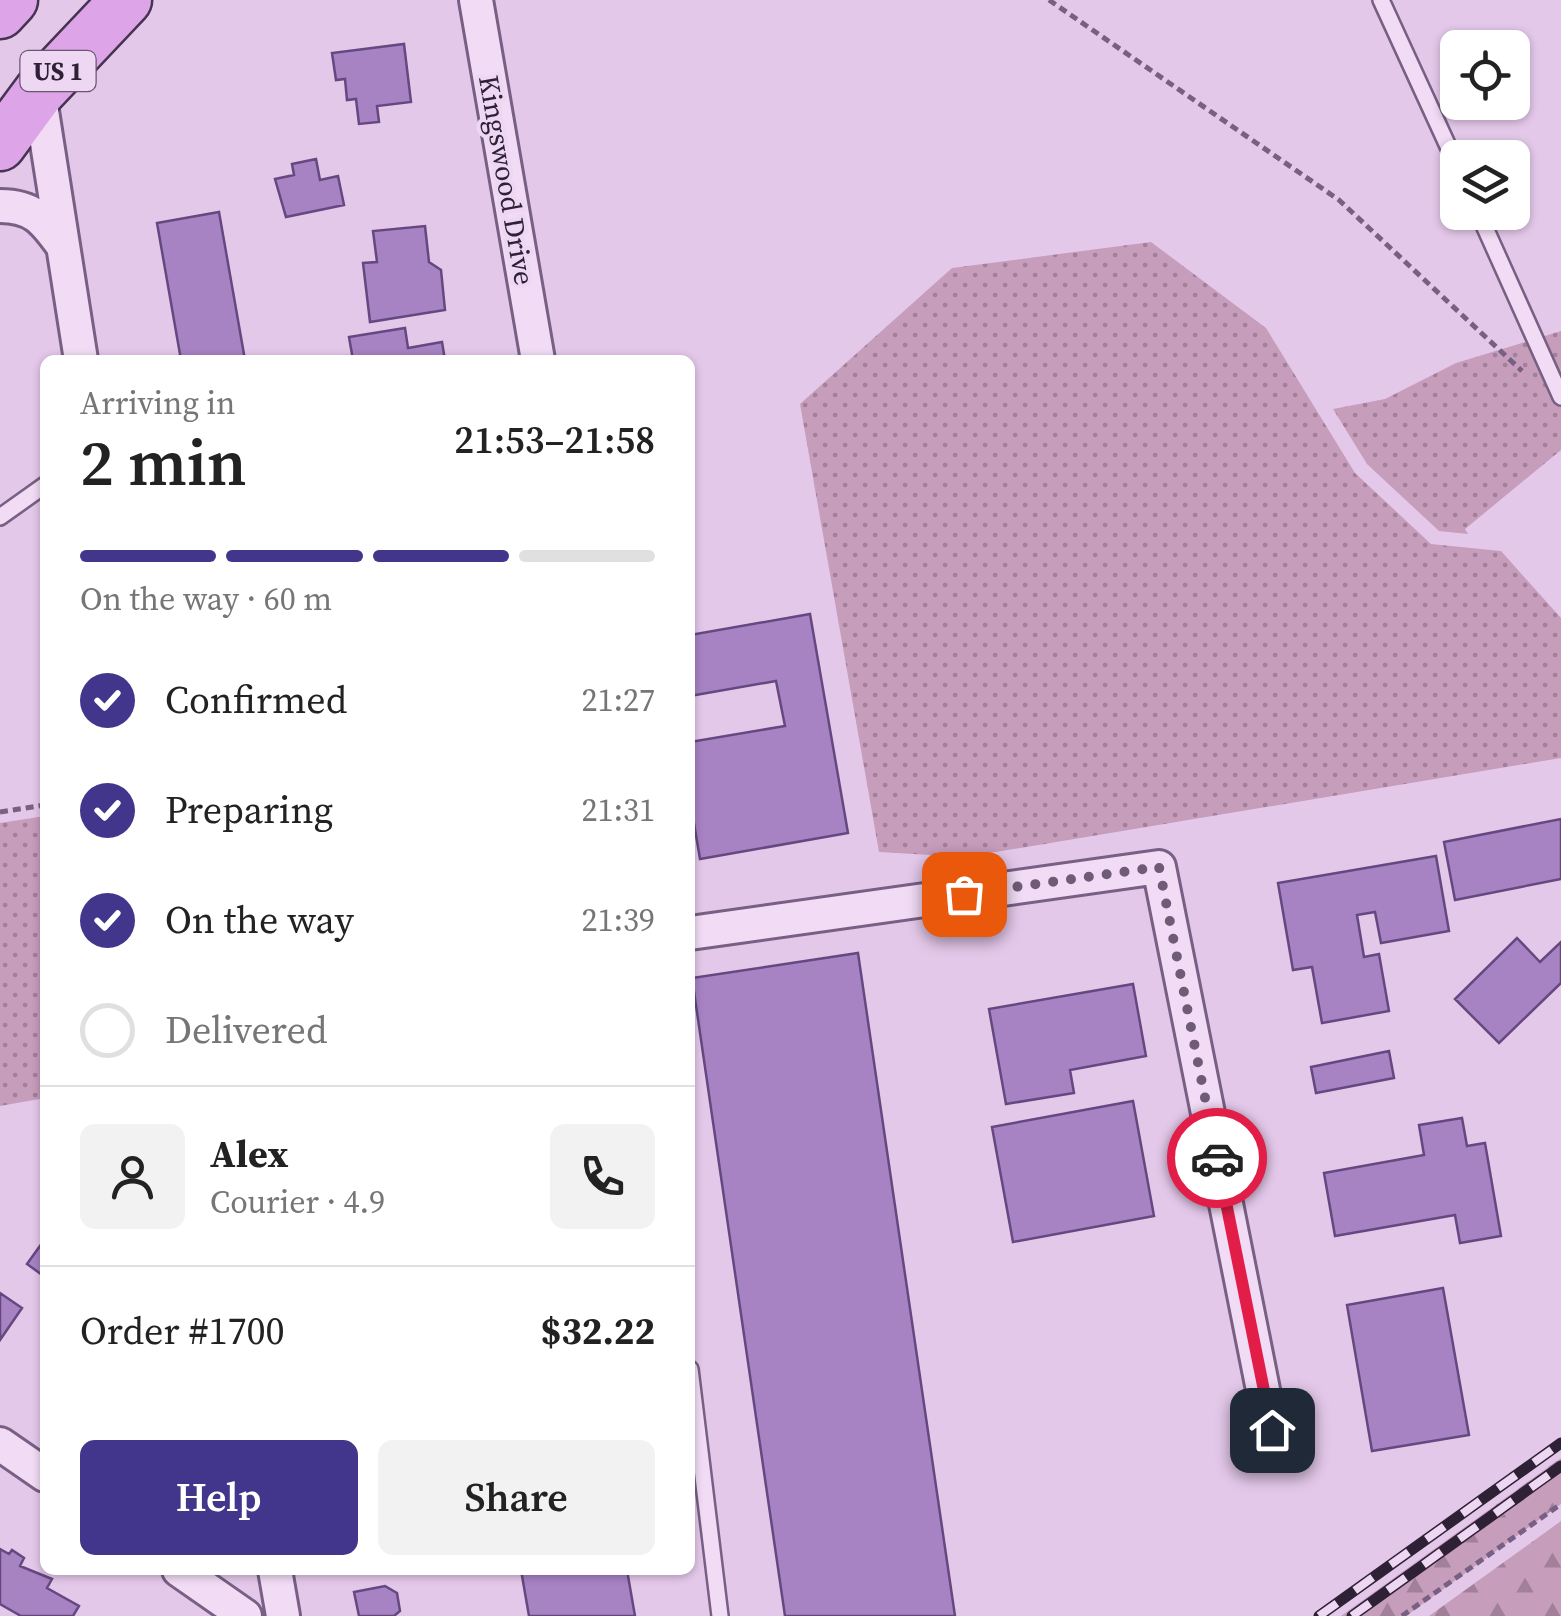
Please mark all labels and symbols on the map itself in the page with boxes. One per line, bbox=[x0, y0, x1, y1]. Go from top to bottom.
road number: US 1 bbox=[20, 51, 96, 91]
street label: Kingswood Drive bbox=[470, 72, 544, 288]
pin bbox=[922, 852, 1007, 937]
courier bbox=[1167, 1108, 1267, 1208]
pin bbox=[1230, 1388, 1315, 1473]

